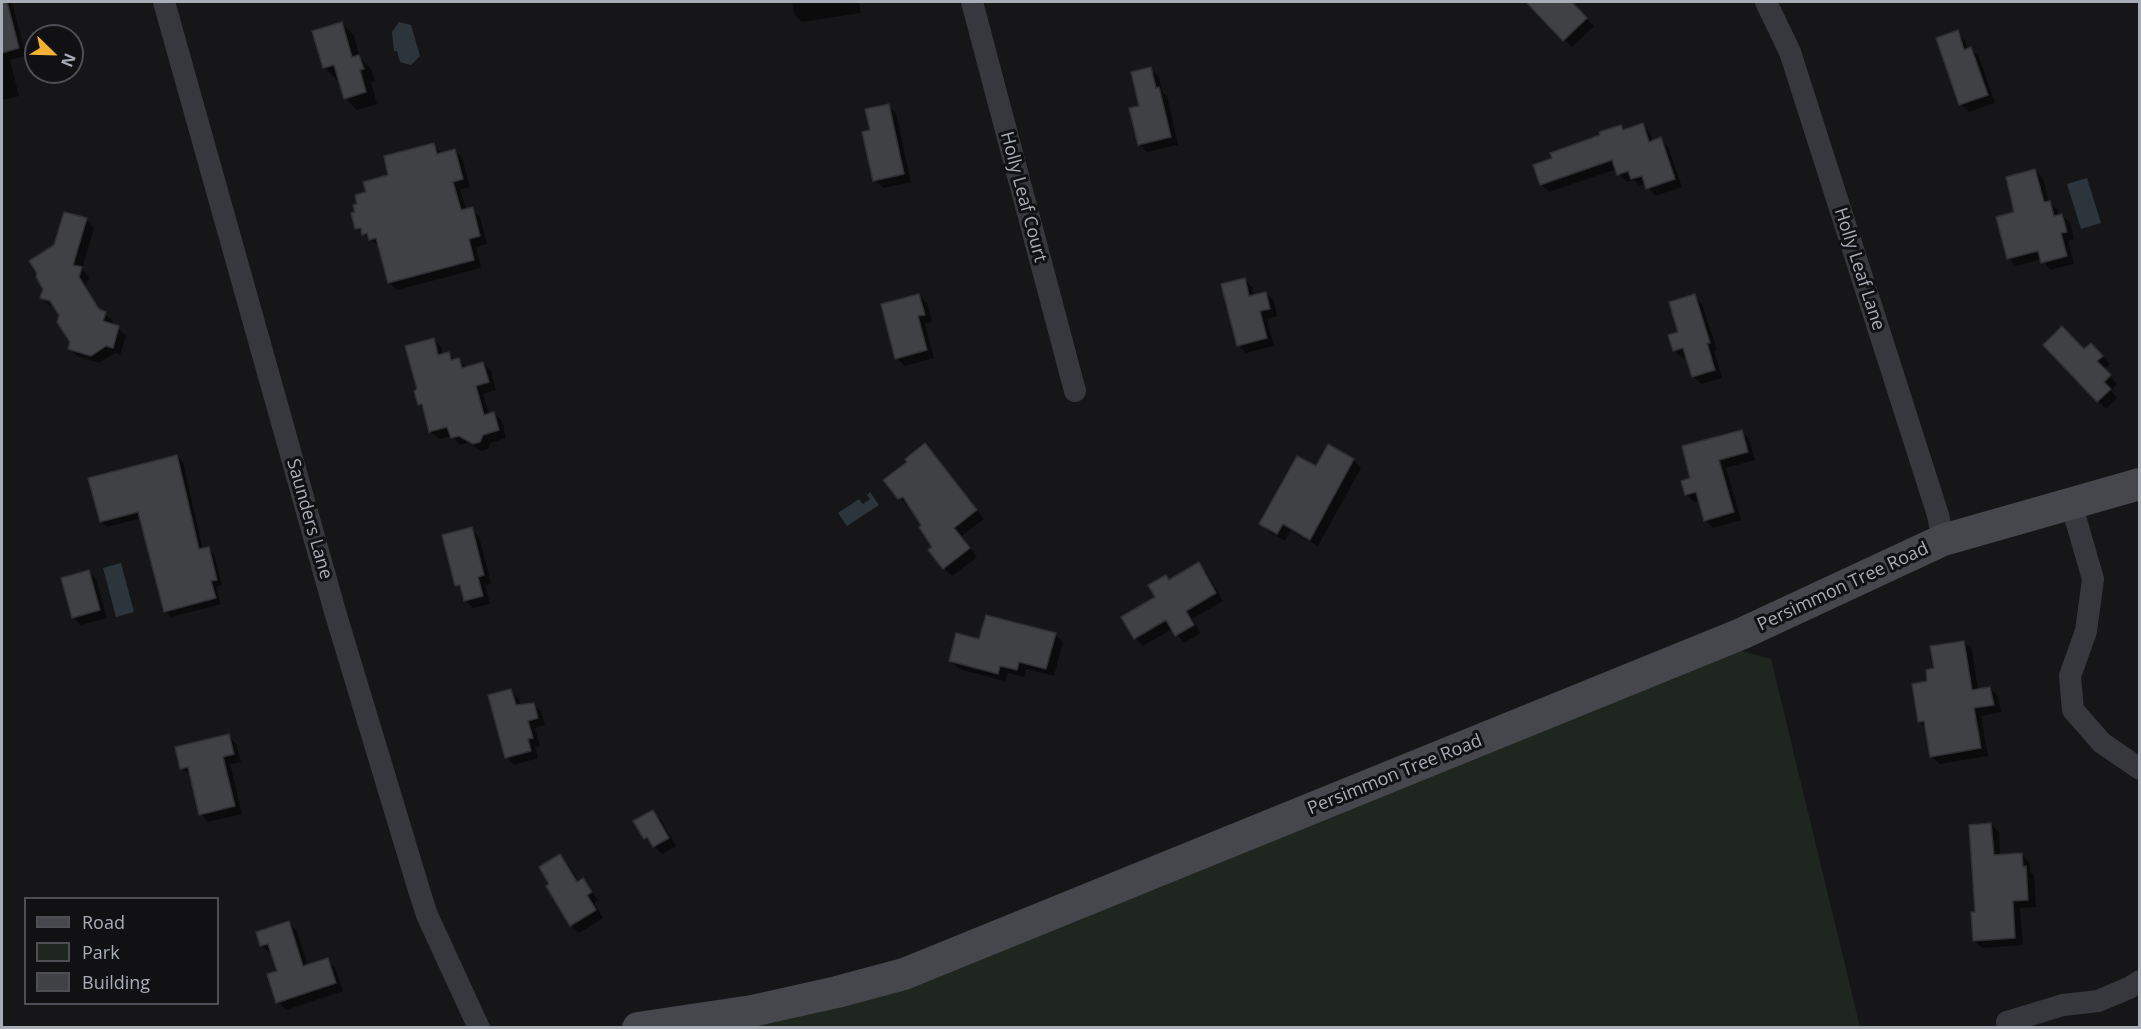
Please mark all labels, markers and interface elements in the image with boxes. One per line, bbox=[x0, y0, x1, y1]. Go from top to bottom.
north arrow bbox=[24, 24, 84, 84]
text: N bbox=[56, 50, 81, 71]
street label: Holly Leaf Court bbox=[995, 129, 1051, 265]
street label: Holly Leaf Lane bbox=[1829, 205, 1889, 333]
street label: Saunders Lane bbox=[281, 456, 337, 582]
street label: Persimmon Tree Road bbox=[1754, 538, 1932, 636]
street label: Persimmon Tree Road bbox=[1305, 730, 1485, 820]
legend bbox=[24, 897, 219, 1005]
text: Road bbox=[82, 910, 125, 934]
text: Park bbox=[82, 940, 120, 964]
text: Building bbox=[82, 970, 150, 994]

